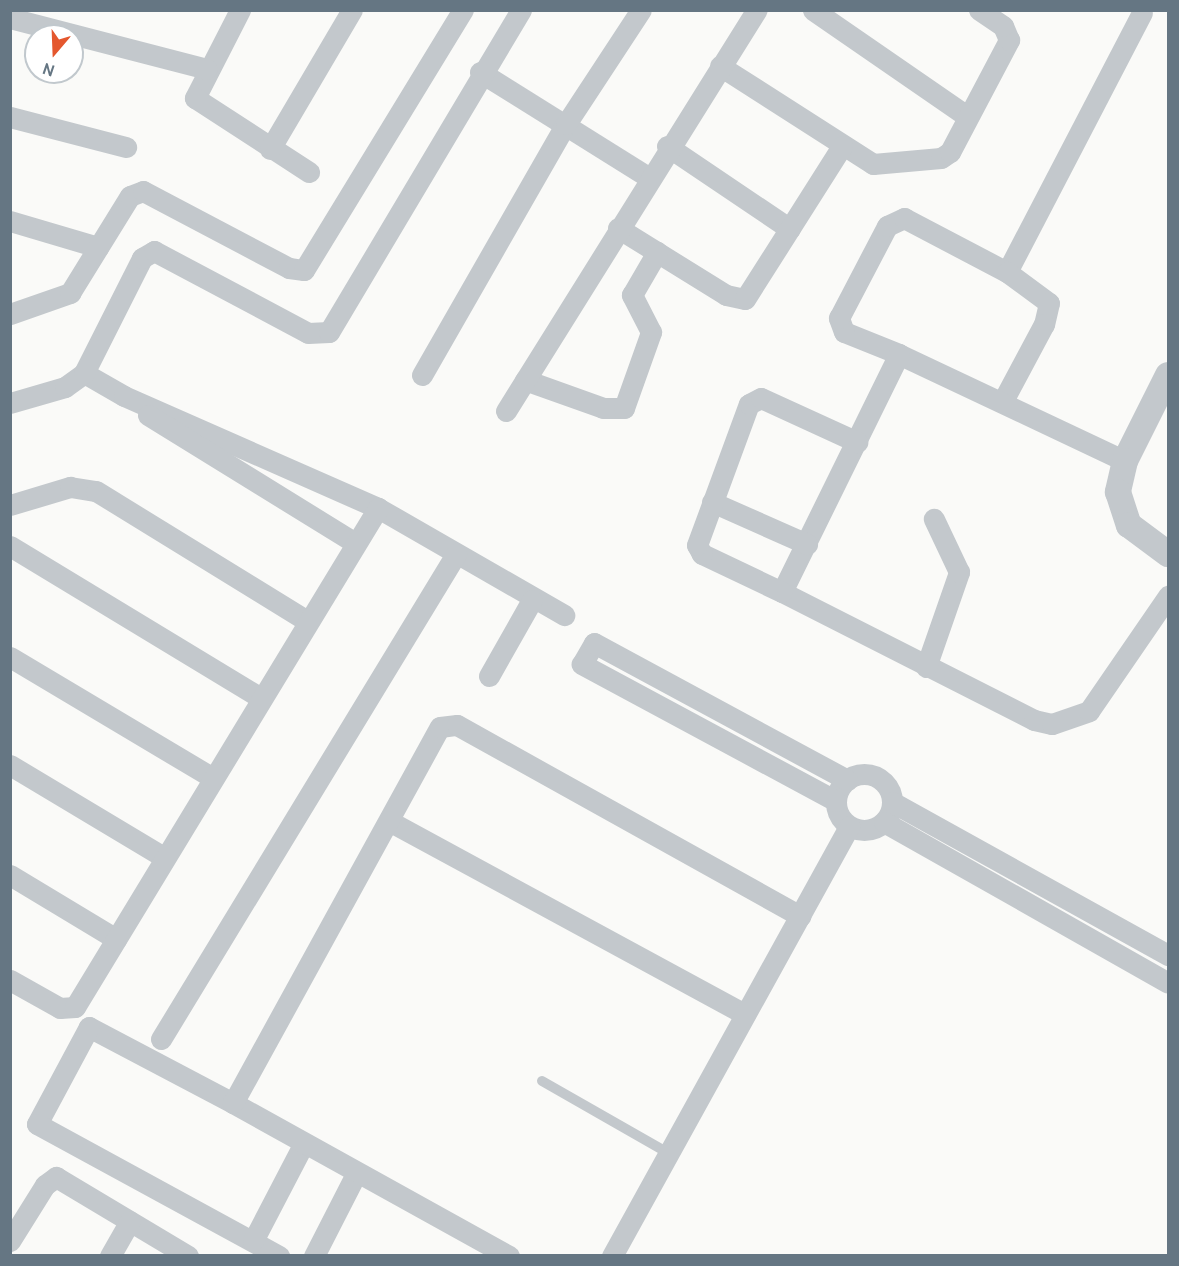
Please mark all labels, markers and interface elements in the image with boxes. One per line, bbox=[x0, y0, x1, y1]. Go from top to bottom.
north arrow bbox=[24, 24, 84, 84]
text: N bbox=[40, 59, 57, 80]

